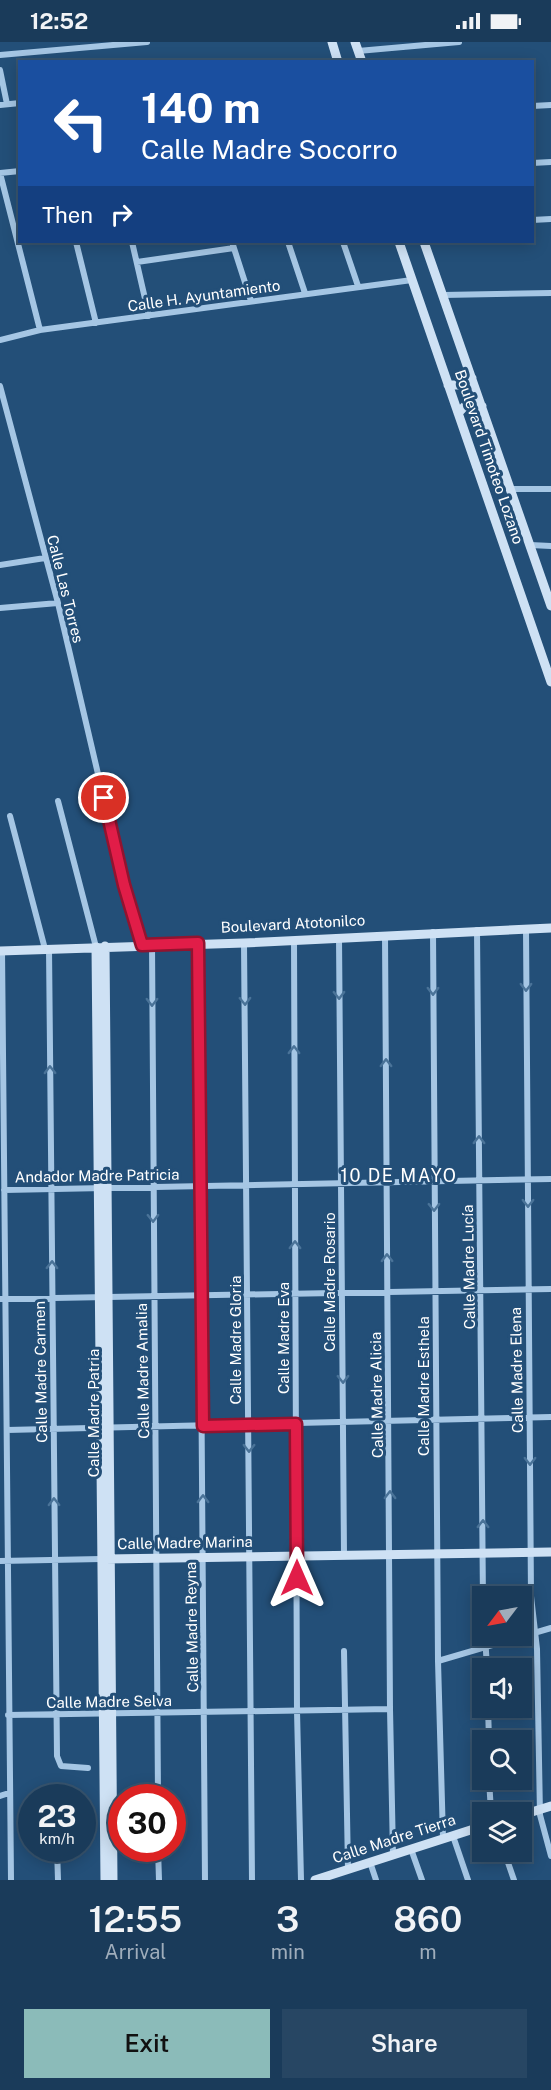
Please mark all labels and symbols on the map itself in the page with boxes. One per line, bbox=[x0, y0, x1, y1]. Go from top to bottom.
street label: Calle H. Ayuntamiento bbox=[126, 276, 281, 315]
street label: Boulevard Timoteo Lozano bbox=[452, 367, 527, 546]
street label: Calle Las Torres bbox=[44, 533, 87, 645]
pin bbox=[78, 772, 129, 823]
street label: Boulevard Atotonilco bbox=[220, 911, 366, 936]
one-way arrow bbox=[520, 983, 532, 992]
one-way arrow bbox=[427, 986, 439, 995]
one-way arrow bbox=[333, 991, 346, 1000]
one-way arrow bbox=[239, 997, 251, 1006]
one-way arrow bbox=[146, 998, 158, 1007]
one-way arrow bbox=[288, 1046, 300, 1055]
one-way arrow bbox=[380, 1059, 392, 1068]
one-way arrow bbox=[44, 1065, 57, 1074]
one-way arrow bbox=[473, 1135, 485, 1144]
district label: 10 DE MAYO bbox=[341, 1165, 457, 1186]
street label: Andador Madre Patricia bbox=[15, 1166, 179, 1185]
one-way arrow bbox=[522, 1199, 534, 1208]
one-way arrow bbox=[428, 1202, 440, 1211]
street label: Calle Madre Lucía bbox=[459, 1204, 478, 1330]
street label: Calle Madre Rosario bbox=[321, 1212, 338, 1352]
one-way arrow bbox=[147, 1214, 159, 1223]
one-way arrow bbox=[289, 1241, 301, 1250]
one-way arrow bbox=[381, 1254, 394, 1263]
one-way arrow bbox=[46, 1260, 58, 1269]
street label: Calle Madre Gloria bbox=[227, 1276, 244, 1404]
street label: Calle Madre Eva bbox=[275, 1282, 292, 1394]
street label: Calle Madre Carmen bbox=[31, 1301, 50, 1443]
street label: Calle Madre Amalia bbox=[133, 1303, 152, 1439]
street label: Calle Madre Elena bbox=[507, 1307, 526, 1433]
street label: Calle Madre Esthela bbox=[415, 1316, 432, 1456]
street label: Calle Madre Alicia bbox=[367, 1332, 386, 1458]
street label: Calle Madre Patria bbox=[85, 1349, 102, 1477]
one-way arrow bbox=[336, 1375, 349, 1384]
one-way arrow bbox=[243, 1444, 255, 1453]
one-way arrow bbox=[524, 1457, 536, 1466]
one-way arrow bbox=[384, 1491, 396, 1500]
one-way arrow bbox=[197, 1494, 209, 1503]
one-way arrow bbox=[48, 1497, 60, 1506]
one-way arrow bbox=[476, 1519, 489, 1528]
street label: Calle Madre Marina bbox=[117, 1533, 253, 1552]
position arrow bbox=[265, 1546, 329, 1610]
street label: Calle Madre Reyna bbox=[182, 1562, 201, 1692]
north arrow bbox=[472, 1586, 532, 1646]
street label: Calle Madre Selva bbox=[46, 1692, 172, 1711]
speed limit sign: 30 bbox=[108, 1784, 186, 1862]
street label: Calle Madre Tierra bbox=[330, 1811, 457, 1866]

